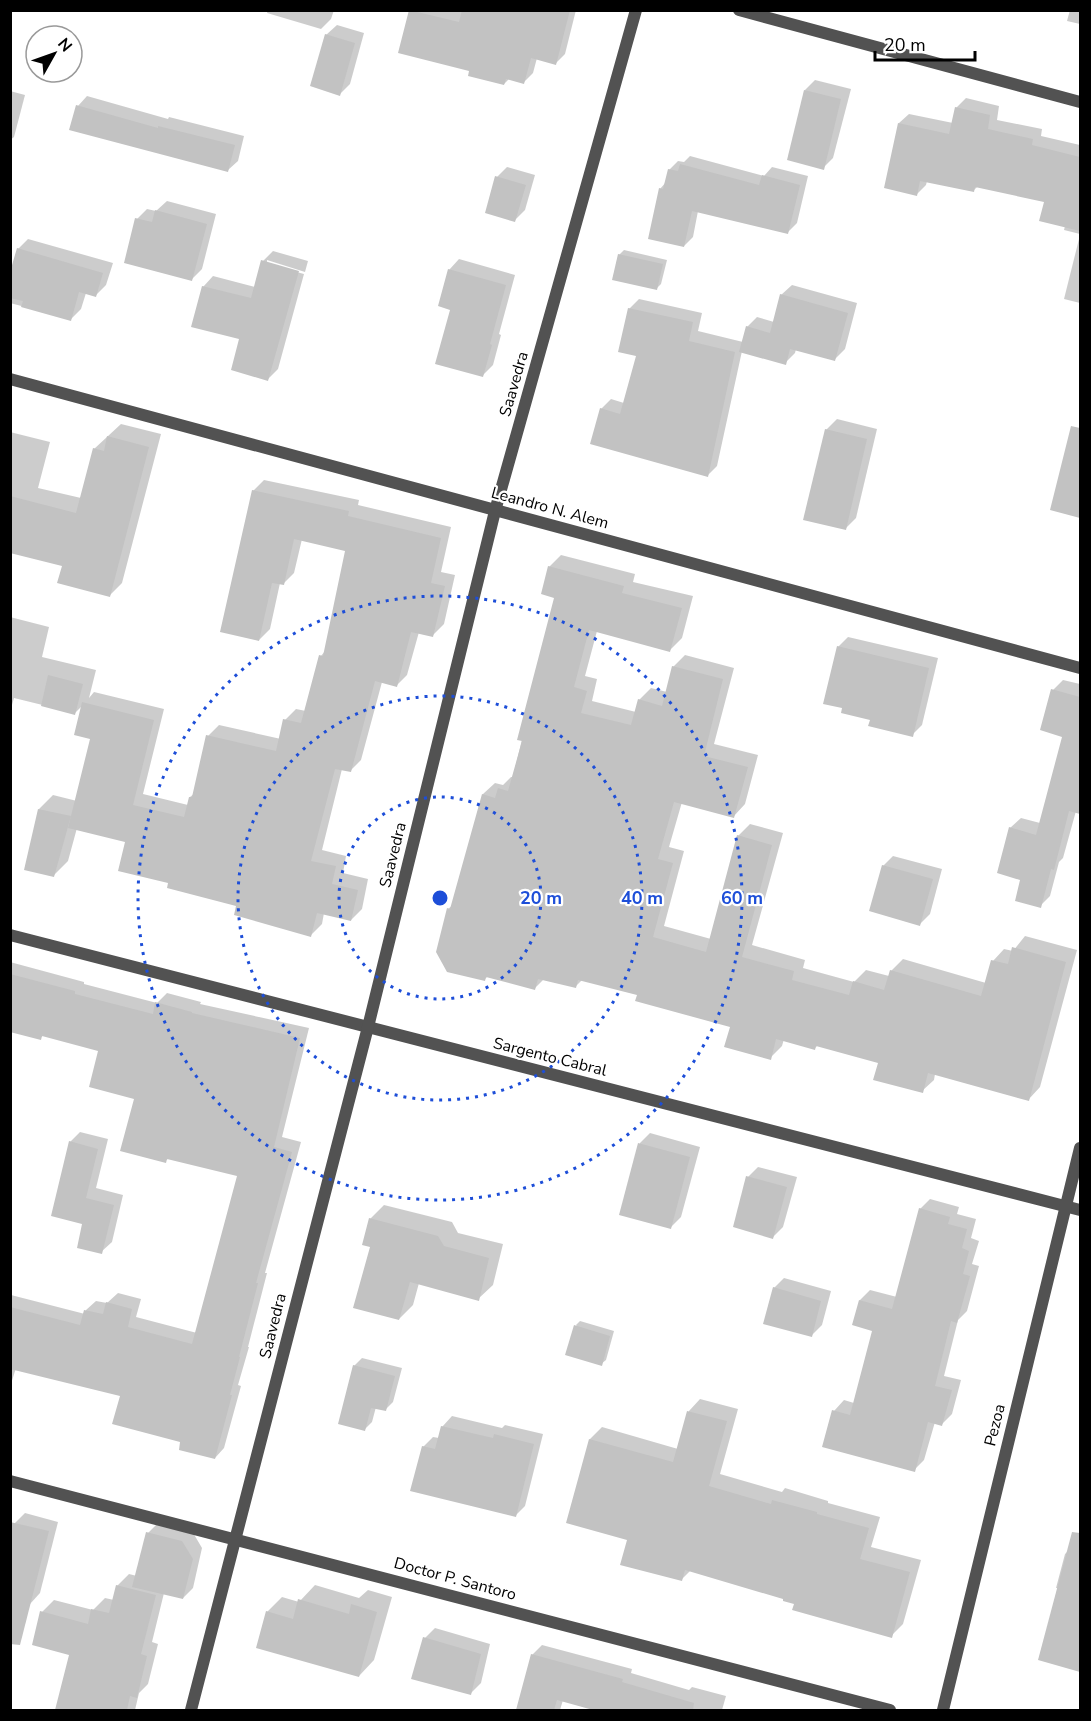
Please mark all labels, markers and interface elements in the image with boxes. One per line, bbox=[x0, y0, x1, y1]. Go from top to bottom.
north arrow bbox=[24, 24, 84, 84]
scale bar bbox=[875, 24, 976, 62]
text: N bbox=[52, 33, 77, 57]
text: 20 m bbox=[884, 33, 926, 57]
street label: Saavedra bbox=[494, 349, 534, 419]
street label: Leandro N. Alem bbox=[489, 482, 611, 534]
street label: Saavedra bbox=[374, 820, 412, 890]
text: 20 m bbox=[520, 886, 562, 910]
text: 40 m bbox=[621, 886, 663, 910]
text: 60 m bbox=[721, 886, 763, 910]
centre of rings bbox=[430, 888, 450, 908]
street label: Sargento Cabral bbox=[491, 1032, 609, 1082]
street label: Saavedra bbox=[254, 1291, 292, 1361]
street label: Pezoa bbox=[979, 1402, 1011, 1448]
street label: Doctor P. Santoro bbox=[391, 1552, 519, 1606]

